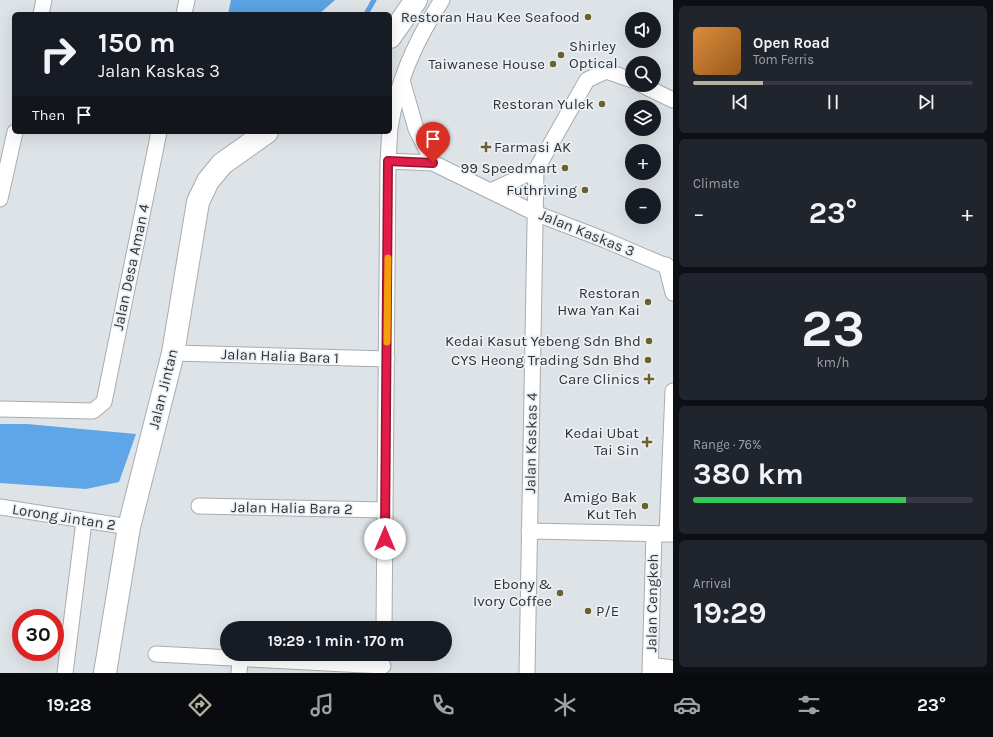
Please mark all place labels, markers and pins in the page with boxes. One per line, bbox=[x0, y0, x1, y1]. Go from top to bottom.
place label: Restoran Hau Kee Seafood bbox=[401, 8, 580, 26]
marker: Restoran Hau Kee Seafood bbox=[583, 12, 593, 22]
place label: Shirley Optical bbox=[569, 37, 618, 72]
marker: Shirley Optical bbox=[556, 50, 566, 60]
place label: Taiwanese House bbox=[428, 55, 545, 73]
marker: Taiwanese House bbox=[548, 59, 558, 69]
place label: Restoran Yulek bbox=[492, 95, 594, 113]
marker: Restoran Yulek bbox=[597, 99, 607, 109]
pin bbox=[416, 122, 450, 163]
place label: Farmasi AK bbox=[494, 138, 571, 156]
marker: Farmasi AK bbox=[481, 142, 491, 152]
place label: 99 Speedmart bbox=[461, 159, 557, 177]
marker: 99 Speedmart bbox=[560, 163, 570, 173]
place label: Futhriving bbox=[506, 181, 578, 199]
marker: Futhriving bbox=[580, 185, 590, 195]
place label: Restoran Hwa Yan Kai bbox=[557, 284, 640, 319]
marker: Restoran Hwa Yan Kai bbox=[643, 297, 653, 307]
place label: Kedai Kasut Yebeng Sdn Bhd bbox=[445, 332, 641, 350]
marker: Kedai Kasut Yebeng Sdn Bhd bbox=[644, 336, 654, 346]
place label: CYS Heong Trading Sdn Bhd bbox=[451, 351, 640, 369]
marker: CYS Heong Trading Sdn Bhd bbox=[643, 355, 653, 365]
place label: Care Clinics bbox=[559, 370, 640, 388]
marker: Care Clinics bbox=[643, 373, 655, 385]
place label: Kedai Ubat Tai Sin bbox=[564, 424, 639, 459]
marker: Kedai Ubat Tai Sin bbox=[642, 437, 652, 447]
place label: Amigo Bak Kut Teh bbox=[564, 488, 637, 523]
marker: Amigo Bak Kut Teh bbox=[640, 501, 650, 511]
place label: Ebony & Ivory Coffee bbox=[473, 575, 552, 610]
marker: Ebony & Ivory Coffee bbox=[555, 588, 565, 598]
place label: P/E bbox=[596, 602, 619, 620]
marker: P/E bbox=[583, 606, 593, 616]

